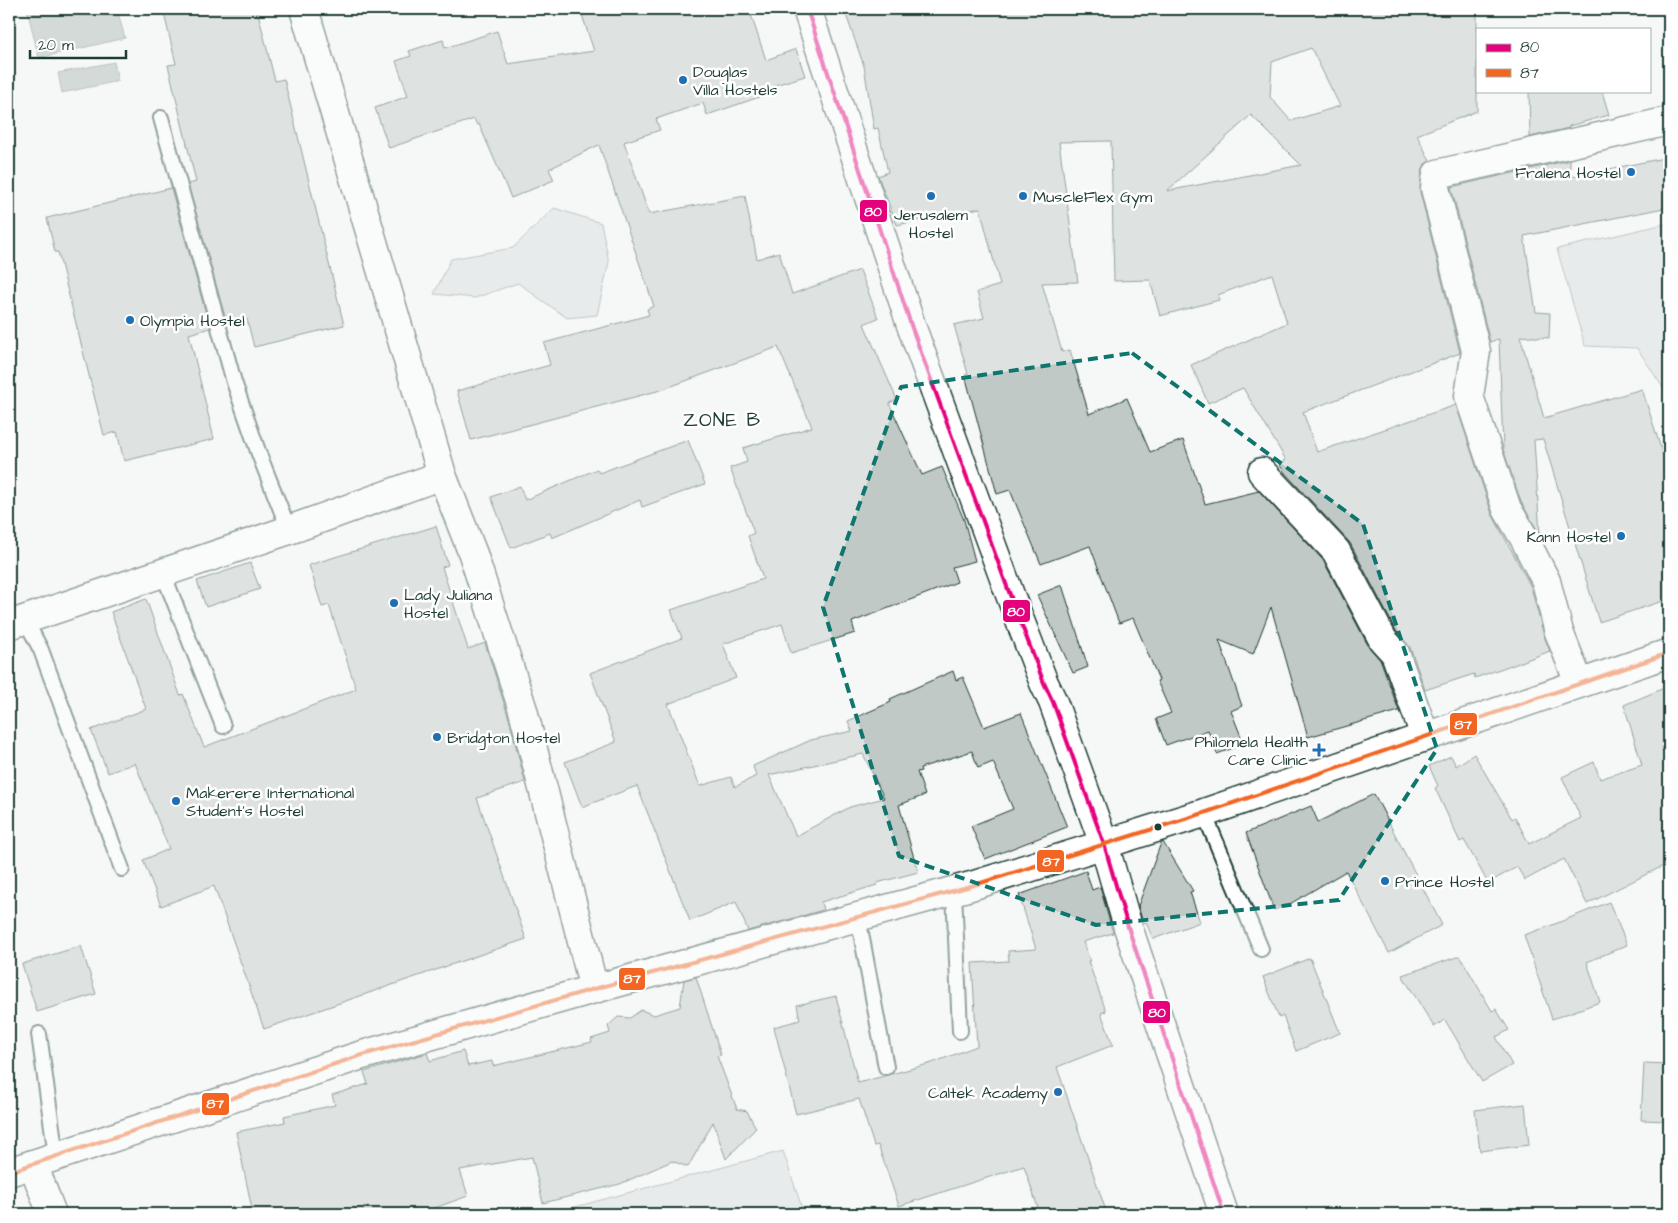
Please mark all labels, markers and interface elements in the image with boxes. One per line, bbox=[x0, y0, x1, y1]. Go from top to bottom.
scale bar bbox=[30, 28, 126, 60]
legend bbox=[1476, 28, 1650, 92]
text: 20 m bbox=[38, 35, 74, 56]
text: 80 bbox=[1520, 37, 1540, 58]
place label: Douglas Villa Hostels bbox=[693, 61, 777, 101]
text: 87 bbox=[1520, 63, 1539, 84]
marker: Douglas Villa Hostels bbox=[677, 74, 689, 86]
place label: Fralena Hostel bbox=[1515, 162, 1621, 184]
marker: Fralena Hostel bbox=[1625, 166, 1637, 178]
place label: MuscleFlex Gym bbox=[1033, 186, 1153, 209]
marker: Jerusalem Hostel bbox=[925, 190, 937, 202]
marker: MuscleFlex Gym bbox=[1017, 190, 1029, 202]
line badge: 80 bbox=[859, 199, 888, 223]
text: 80 bbox=[864, 202, 882, 222]
place label: Jerusalem Hostel bbox=[894, 204, 968, 244]
place label: Olympia Hostel bbox=[140, 310, 245, 333]
marker: Olympia Hostel bbox=[124, 314, 136, 326]
district label: ZONE B bbox=[683, 407, 761, 434]
place label: Kann Hostel bbox=[1526, 526, 1611, 548]
marker: Kann Hostel bbox=[1615, 530, 1627, 542]
place label: Lady Juliana Hostel bbox=[404, 584, 492, 624]
marker: Lady Juliana Hostel bbox=[388, 597, 400, 609]
line badge: 80 bbox=[1002, 599, 1031, 623]
text: 80 bbox=[1007, 602, 1025, 622]
line badge: 87 bbox=[1449, 712, 1478, 736]
text: 87 bbox=[1454, 715, 1472, 735]
place label: Bridgton Hostel bbox=[447, 727, 560, 750]
marker: Bridgton Hostel bbox=[431, 731, 443, 743]
place label: Philomela Health Care Clinic bbox=[1194, 731, 1308, 771]
marker: Philomela Health Care Clinic bbox=[1312, 743, 1326, 757]
place label: Makerere International Student's Hostel bbox=[186, 782, 354, 822]
marker: Makerere International Student's Hostel bbox=[170, 795, 182, 807]
unlabelled marker bbox=[1153, 822, 1163, 832]
line badge: 87 bbox=[1036, 849, 1065, 873]
text: 87 bbox=[1042, 852, 1060, 872]
place label: Prince Hostel bbox=[1395, 871, 1494, 893]
marker: Prince Hostel bbox=[1379, 875, 1391, 887]
line badge: 87 bbox=[618, 967, 646, 991]
text: 87 bbox=[623, 969, 641, 989]
line badge: 80 bbox=[1142, 1000, 1171, 1024]
text: 80 bbox=[1148, 1003, 1166, 1023]
place label: Caltek Academy bbox=[928, 1082, 1048, 1105]
marker: Caltek Academy bbox=[1052, 1086, 1064, 1098]
line badge: 87 bbox=[201, 1092, 230, 1116]
text: 87 bbox=[206, 1094, 224, 1114]

